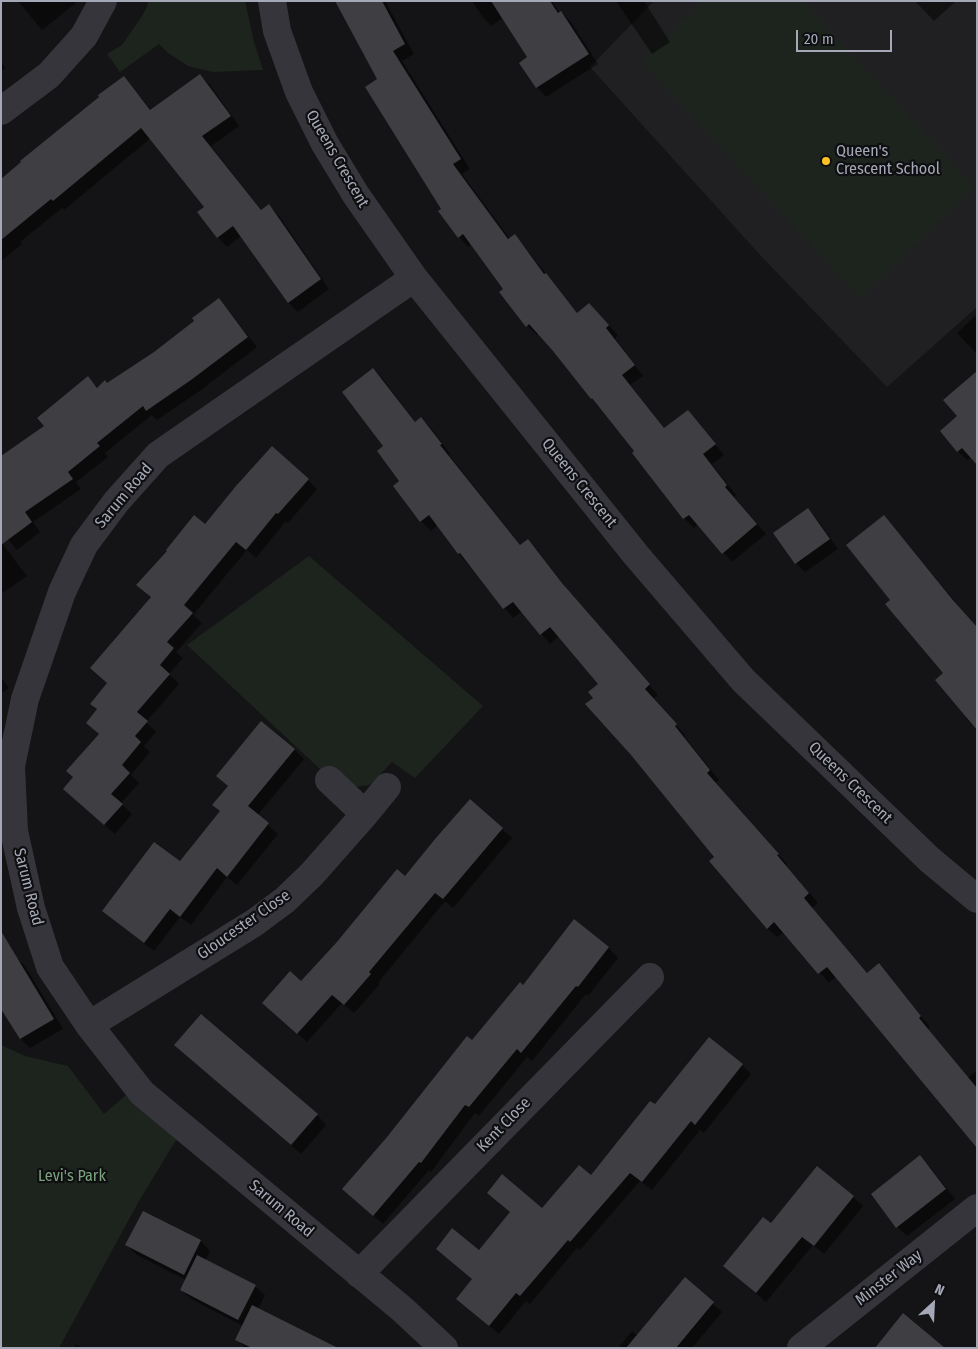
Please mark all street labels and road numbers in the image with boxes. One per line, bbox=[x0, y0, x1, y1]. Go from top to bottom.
street label: Queens Crescent bbox=[301, 107, 373, 211]
street label: Queens Crescent bbox=[537, 435, 621, 531]
street label: Sarum Road bbox=[91, 460, 157, 532]
street label: Queens Crescent bbox=[804, 738, 896, 828]
street label: Sarum Road bbox=[9, 846, 47, 928]
street label: Gloucester Close bbox=[194, 886, 294, 964]
street label: Kent Close bbox=[473, 1094, 535, 1156]
street label: Sarum Road bbox=[245, 1176, 317, 1242]
street label: Minster Way bbox=[852, 1246, 926, 1310]

